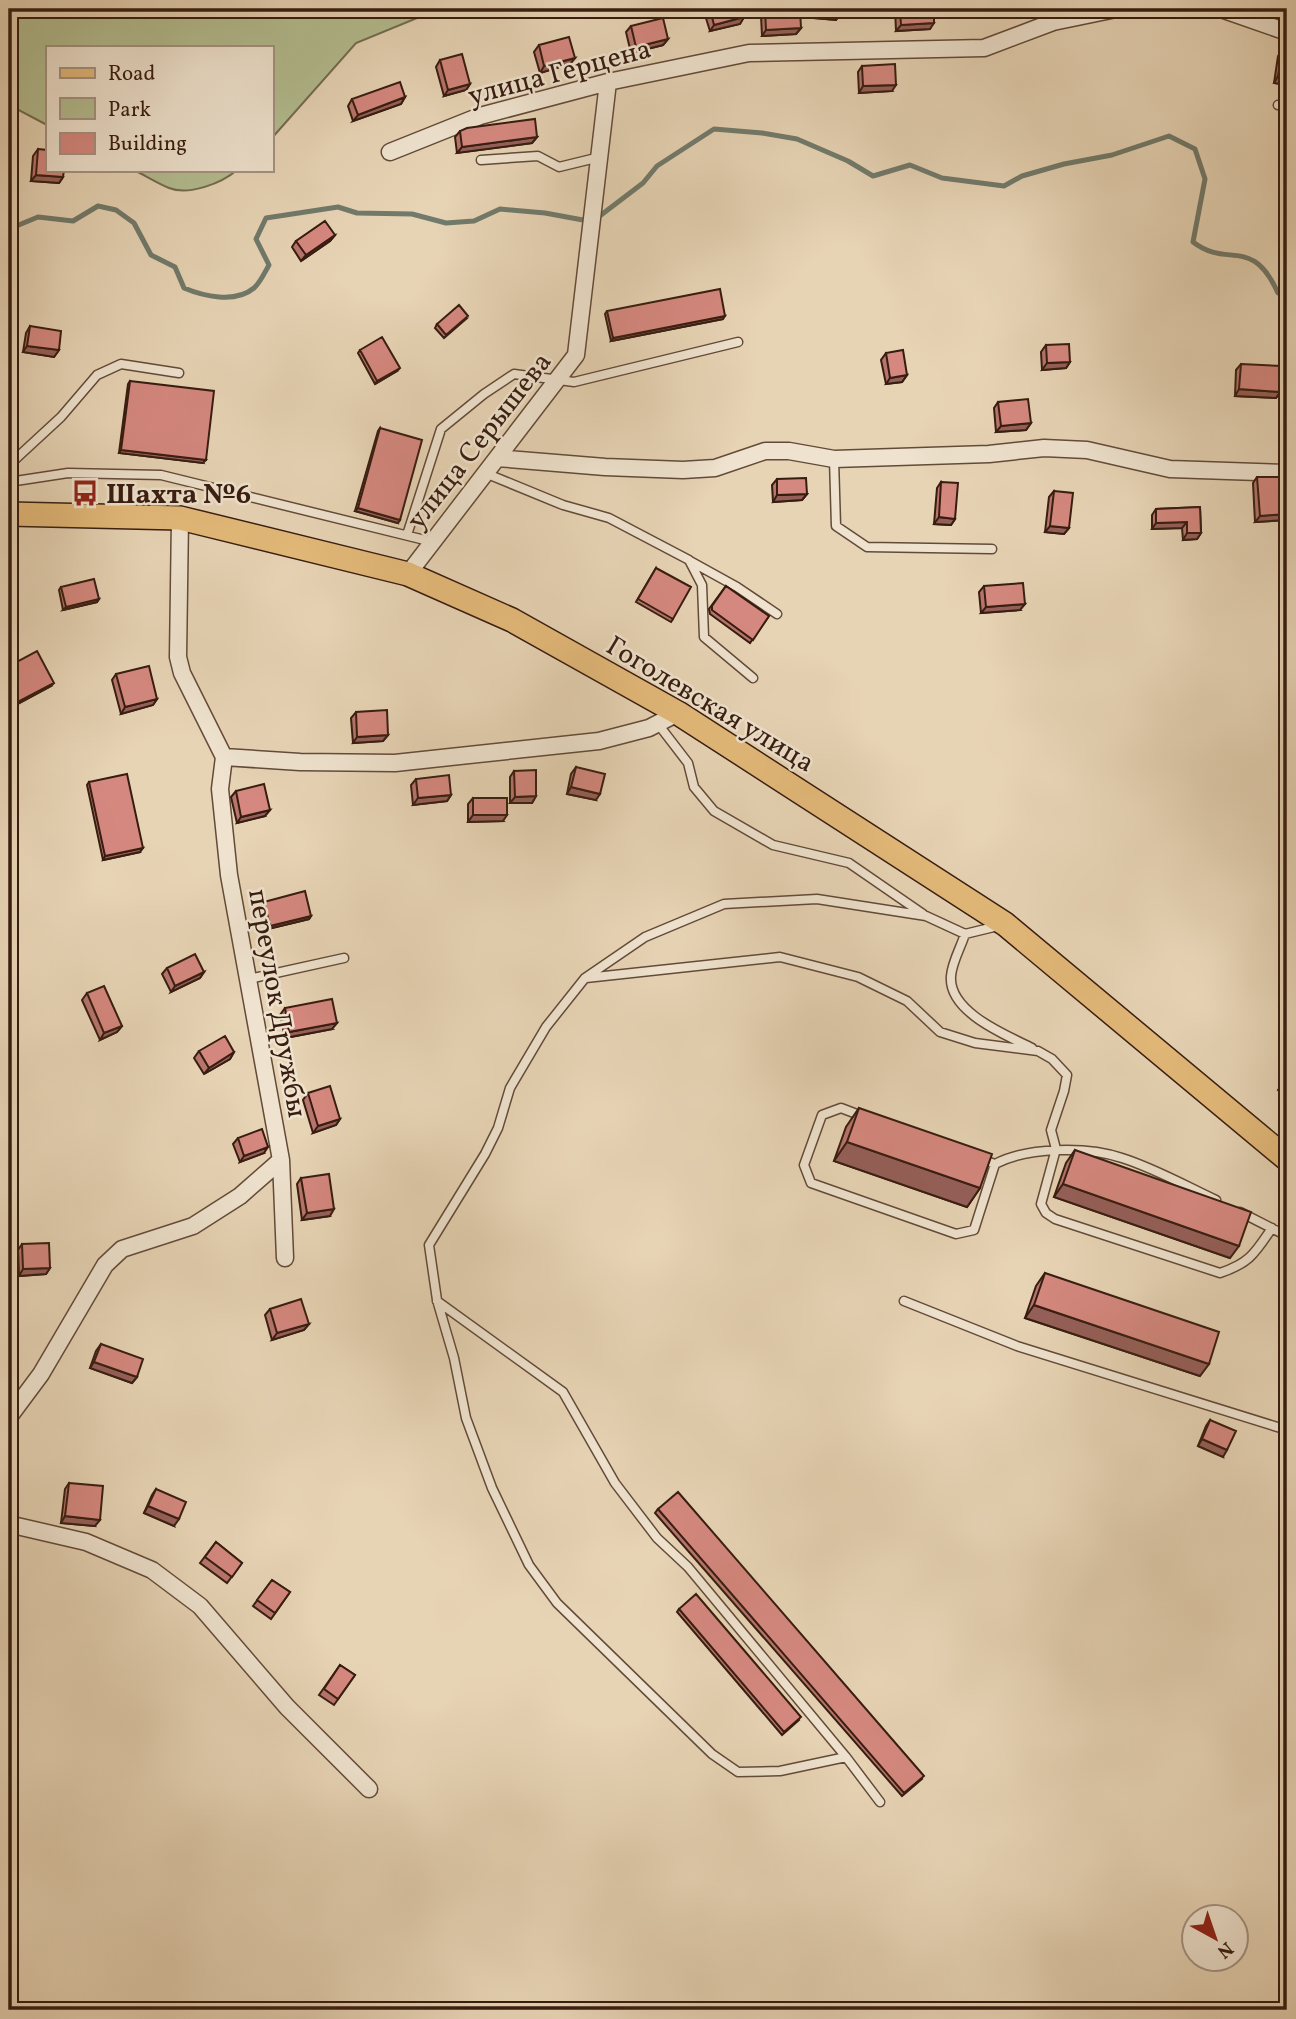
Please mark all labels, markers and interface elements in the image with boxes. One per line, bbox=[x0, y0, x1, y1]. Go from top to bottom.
street label: улица Герцена bbox=[464, 30, 656, 117]
legend bbox=[46, 46, 273, 172]
text: Road bbox=[108, 60, 155, 89]
text: Park bbox=[108, 96, 151, 125]
text: Building bbox=[108, 130, 187, 159]
street label: улица Серышева bbox=[398, 345, 562, 538]
place label: Шахта №6 bbox=[106, 476, 251, 515]
bus stop icon: Шахта №6 bbox=[70, 478, 100, 508]
street label: Гоголевская улица bbox=[598, 627, 821, 783]
street label: переулок Дружбы bbox=[237, 886, 316, 1121]
north arrow bbox=[1180, 1904, 1250, 1974]
text: N bbox=[1211, 1935, 1238, 1964]

